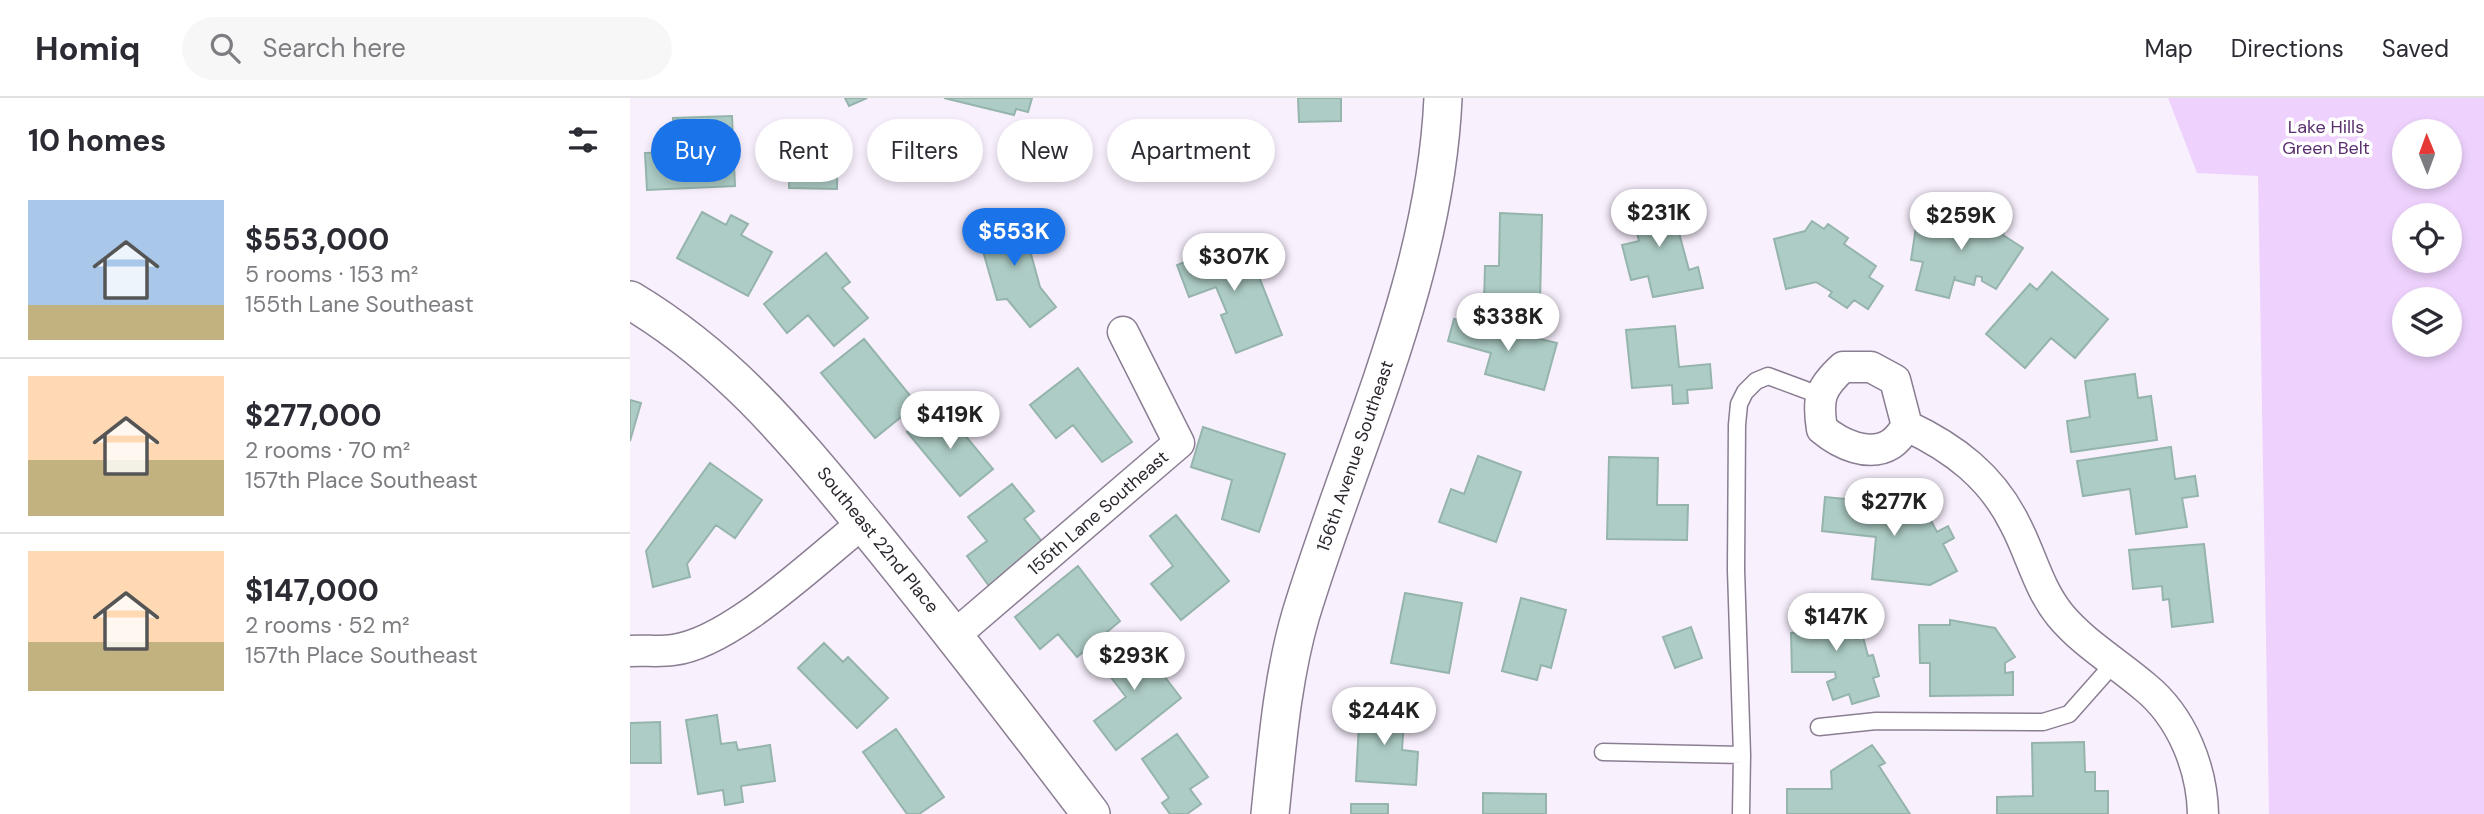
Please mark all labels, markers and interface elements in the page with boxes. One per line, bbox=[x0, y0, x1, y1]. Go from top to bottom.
search box bbox=[182, 17, 672, 80]
text: Homiq bbox=[35, 27, 140, 70]
icon: search bbox=[206, 29, 244, 67]
text: Search here bbox=[262, 31, 406, 65]
text: Map bbox=[2145, 33, 2193, 64]
text: Directions bbox=[2231, 33, 2344, 64]
text: Saved bbox=[2382, 33, 2449, 64]
park label: Lake Hills Green Belt bbox=[2282, 115, 2370, 160]
chip: Buy bbox=[651, 119, 741, 182]
chip: Rent bbox=[755, 119, 853, 182]
chip: Filters bbox=[867, 119, 983, 182]
chip: New bbox=[997, 119, 1093, 182]
chip: Apartment bbox=[1107, 119, 1275, 182]
north arrow bbox=[2392, 119, 2462, 189]
map controls bbox=[2392, 119, 2462, 357]
text: 10 homes bbox=[28, 121, 166, 160]
icon: filters bbox=[564, 121, 602, 159]
pin: $231K bbox=[1610, 190, 1708, 249]
pin: $259K bbox=[1912, 192, 2010, 252]
text: $231K bbox=[1627, 197, 1691, 227]
text: $259K bbox=[1926, 200, 1996, 230]
button: locate bbox=[2392, 203, 2462, 273]
pin: $553K bbox=[965, 208, 1063, 268]
text: $553K bbox=[978, 216, 1050, 246]
text: $553,000 bbox=[245, 220, 389, 259]
icon: home bbox=[84, 228, 168, 312]
pin: $307K bbox=[1185, 234, 1283, 293]
text: $307K bbox=[1198, 241, 1270, 271]
text: 5 rooms · 153 m² bbox=[245, 259, 418, 289]
button: layers bbox=[2392, 287, 2462, 357]
text: 155th Lane Southeast bbox=[245, 289, 474, 319]
pin: $338K bbox=[1459, 294, 1557, 353]
text: $338K bbox=[1472, 301, 1544, 331]
street label: 156th Avenue Southeast bbox=[1311, 357, 1399, 555]
pin: $419K bbox=[901, 392, 999, 451]
text: $277,000 bbox=[245, 396, 382, 435]
text: $419K bbox=[917, 399, 983, 429]
icon: home bbox=[84, 404, 168, 488]
text: 2 rooms · 70 m² bbox=[245, 435, 410, 465]
street label: 155th Lane Southeast bbox=[1023, 445, 1173, 581]
street label: Southeast 22nd Place bbox=[812, 462, 944, 618]
text: 157th Place Southeast bbox=[245, 465, 478, 495]
pin: $277K bbox=[1845, 478, 1943, 538]
text: $277K bbox=[1861, 486, 1927, 516]
text: $147,000 bbox=[245, 571, 379, 610]
icon: home bbox=[84, 579, 168, 663]
pin: $147K bbox=[1787, 594, 1885, 653]
text: $147K bbox=[1804, 601, 1868, 631]
text: 2 rooms · 52 m² bbox=[245, 610, 410, 640]
pin: $293K bbox=[1085, 632, 1183, 692]
text: 157th Place Southeast bbox=[245, 640, 478, 670]
text: $293K bbox=[1099, 640, 1169, 670]
pin: $244K bbox=[1335, 688, 1433, 747]
text: $244K bbox=[1348, 695, 1420, 725]

